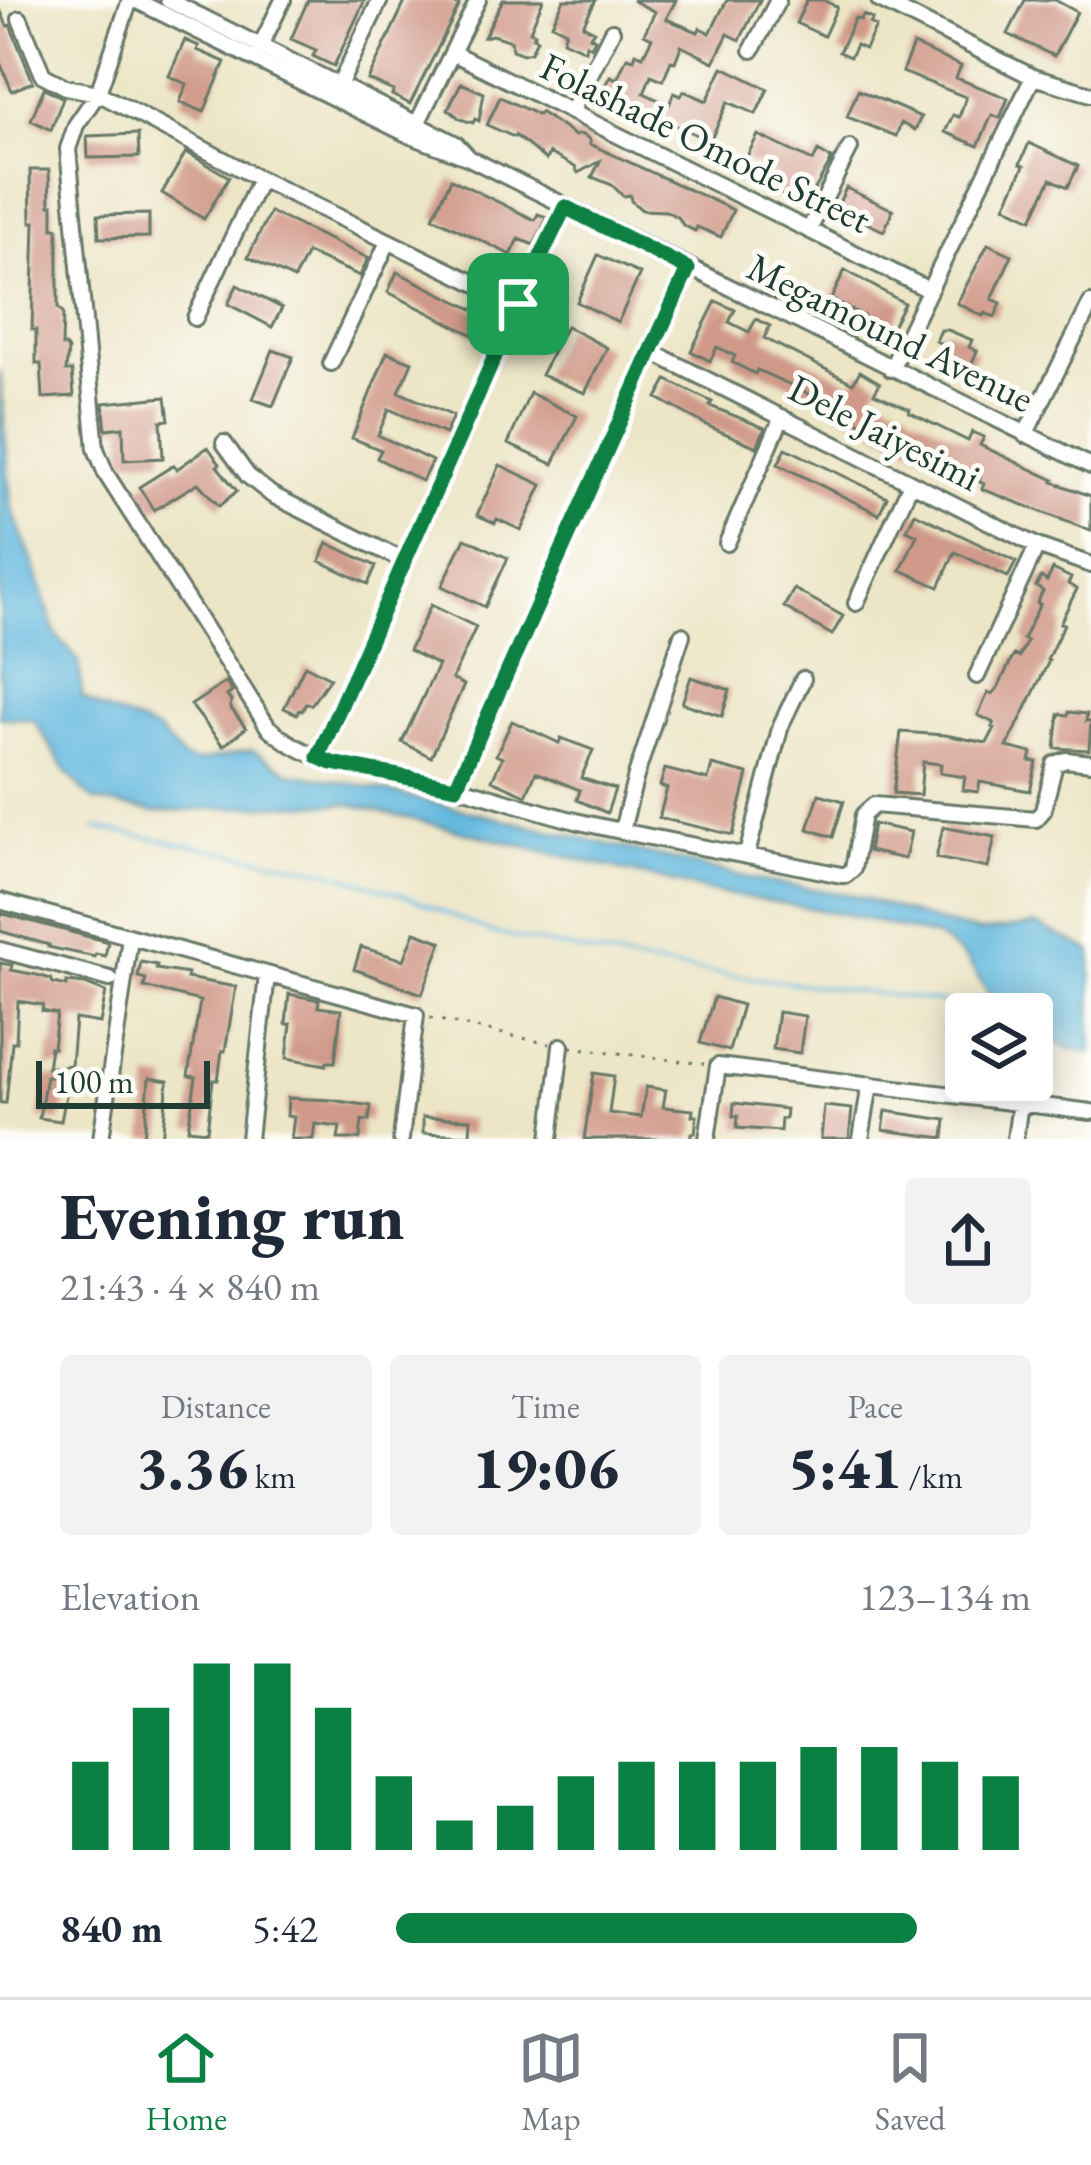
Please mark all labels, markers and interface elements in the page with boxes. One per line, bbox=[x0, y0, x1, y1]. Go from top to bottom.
street label: Folashade Omode Street bbox=[532, 40, 879, 245]
street label: Megamound Avenue bbox=[739, 241, 1042, 424]
pin bbox=[467, 253, 569, 355]
icon: arrive bbox=[485, 271, 551, 337]
street label: Dele Jaiyesimi bbox=[780, 362, 989, 503]
map controls bbox=[945, 993, 1053, 1101]
button: layers bbox=[945, 993, 1053, 1101]
scale bar bbox=[36, 1055, 210, 1108]
text: 100 m bbox=[54, 1060, 134, 1103]
text: Evening run bbox=[60, 1173, 405, 1259]
button: share bbox=[905, 1178, 1031, 1304]
text: 21:43 · 4 × 840 m bbox=[60, 1261, 320, 1312]
text: Distance bbox=[161, 1385, 271, 1428]
text: Time bbox=[511, 1385, 580, 1428]
text: Pace bbox=[847, 1385, 903, 1428]
text: 3.36 bbox=[136, 1428, 248, 1506]
text: 19:06 bbox=[472, 1428, 619, 1506]
text: 5:41 bbox=[787, 1428, 902, 1506]
text: km bbox=[248, 1455, 296, 1498]
text: /km bbox=[902, 1455, 963, 1498]
text: Elevation bbox=[60, 1571, 200, 1622]
text: 123–134 m bbox=[859, 1571, 1031, 1622]
text: 840 m bbox=[60, 1903, 163, 1954]
text: 5:42 bbox=[252, 1903, 318, 1954]
tab: Home bbox=[145, 2025, 227, 2140]
tab: Map bbox=[518, 2025, 584, 2140]
tab: Saved bbox=[875, 2025, 946, 2140]

